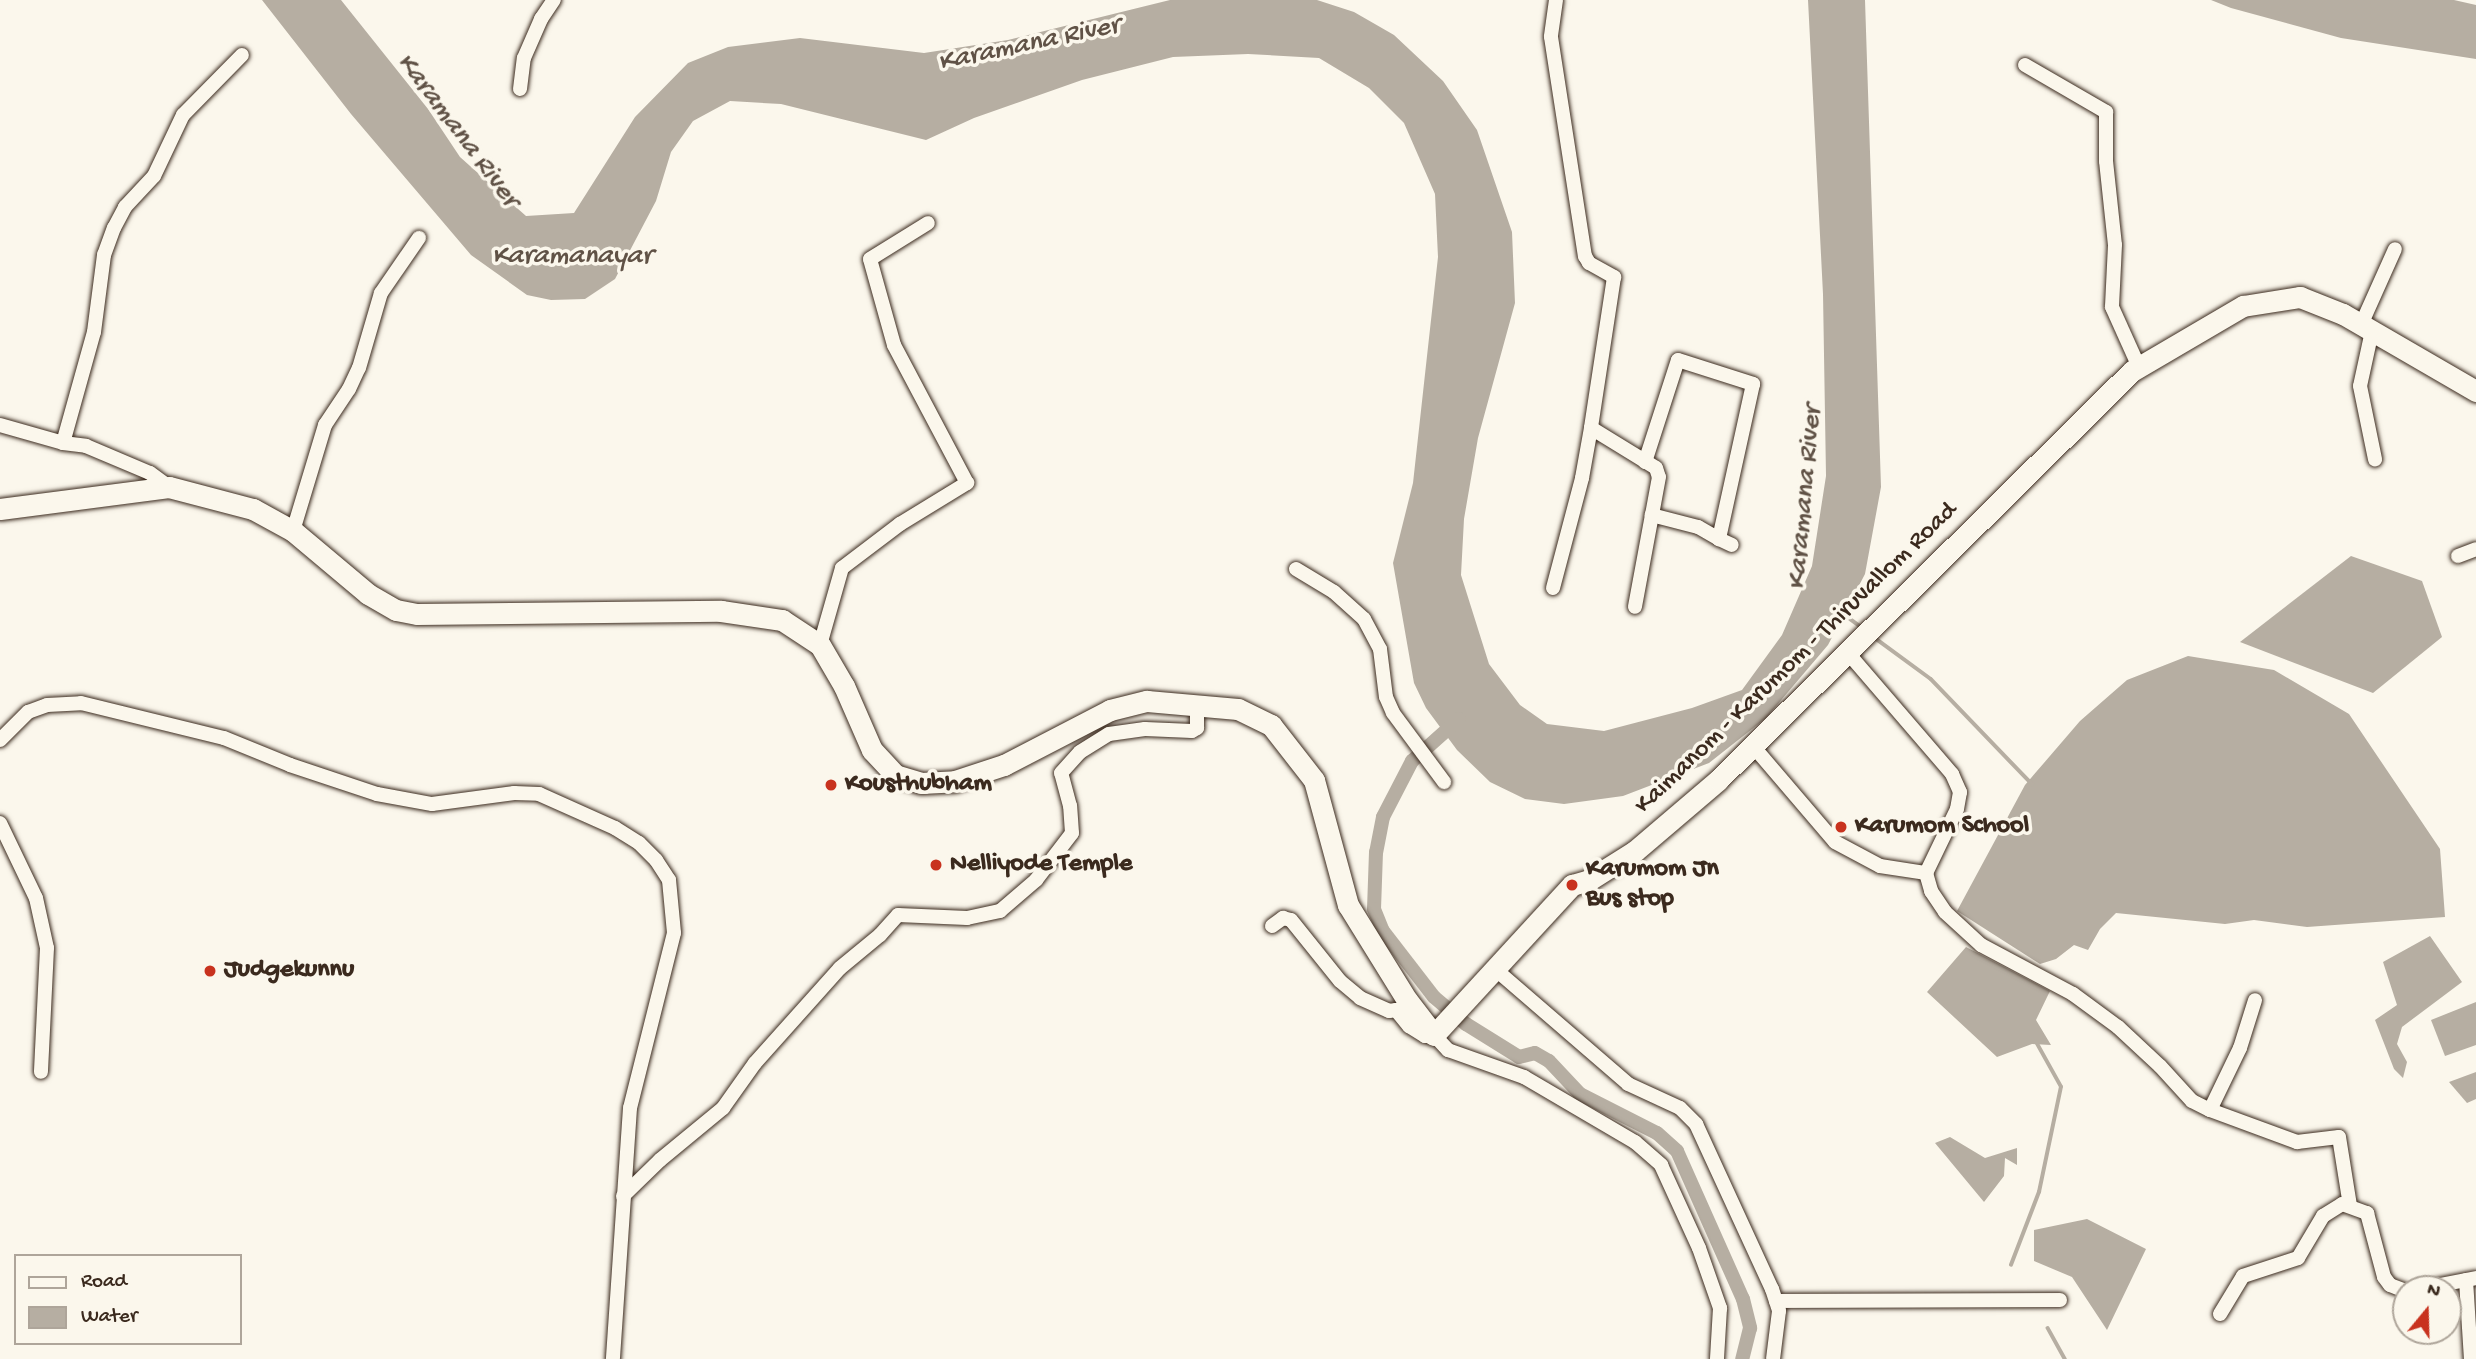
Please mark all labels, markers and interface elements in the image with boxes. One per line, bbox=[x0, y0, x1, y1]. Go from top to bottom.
water label: Karamana River bbox=[935, 9, 1123, 81]
water label: Karamana River bbox=[388, 47, 526, 215]
water label: Karamanayar bbox=[492, 240, 652, 274]
water label: Karamana River bbox=[1781, 404, 1831, 592]
street label: Kaimanom - Karumom - Thiruvallom Road bbox=[1629, 496, 1965, 822]
place label: Kousthubham bbox=[845, 769, 992, 801]
marker: Kousthubham bbox=[823, 777, 839, 793]
place label: Karumom School bbox=[1855, 811, 2029, 843]
marker: Karumom School bbox=[1833, 819, 1849, 835]
place label: Nelliyode Temple bbox=[950, 849, 1132, 881]
place label: Karumom Jn Bus stop bbox=[1586, 854, 1719, 916]
marker: Nelliyode Temple bbox=[928, 857, 944, 873]
marker: Karumom Jn Bus stop bbox=[1564, 877, 1580, 893]
place label: Judgekunnu bbox=[224, 955, 354, 987]
marker: Judgekunnu bbox=[202, 963, 218, 979]
legend bbox=[14, 1254, 242, 1345]
text: Road bbox=[81, 1270, 127, 1295]
north arrow bbox=[2392, 1275, 2462, 1345]
text: N bbox=[2424, 1279, 2443, 1304]
text: Water bbox=[81, 1305, 137, 1330]

